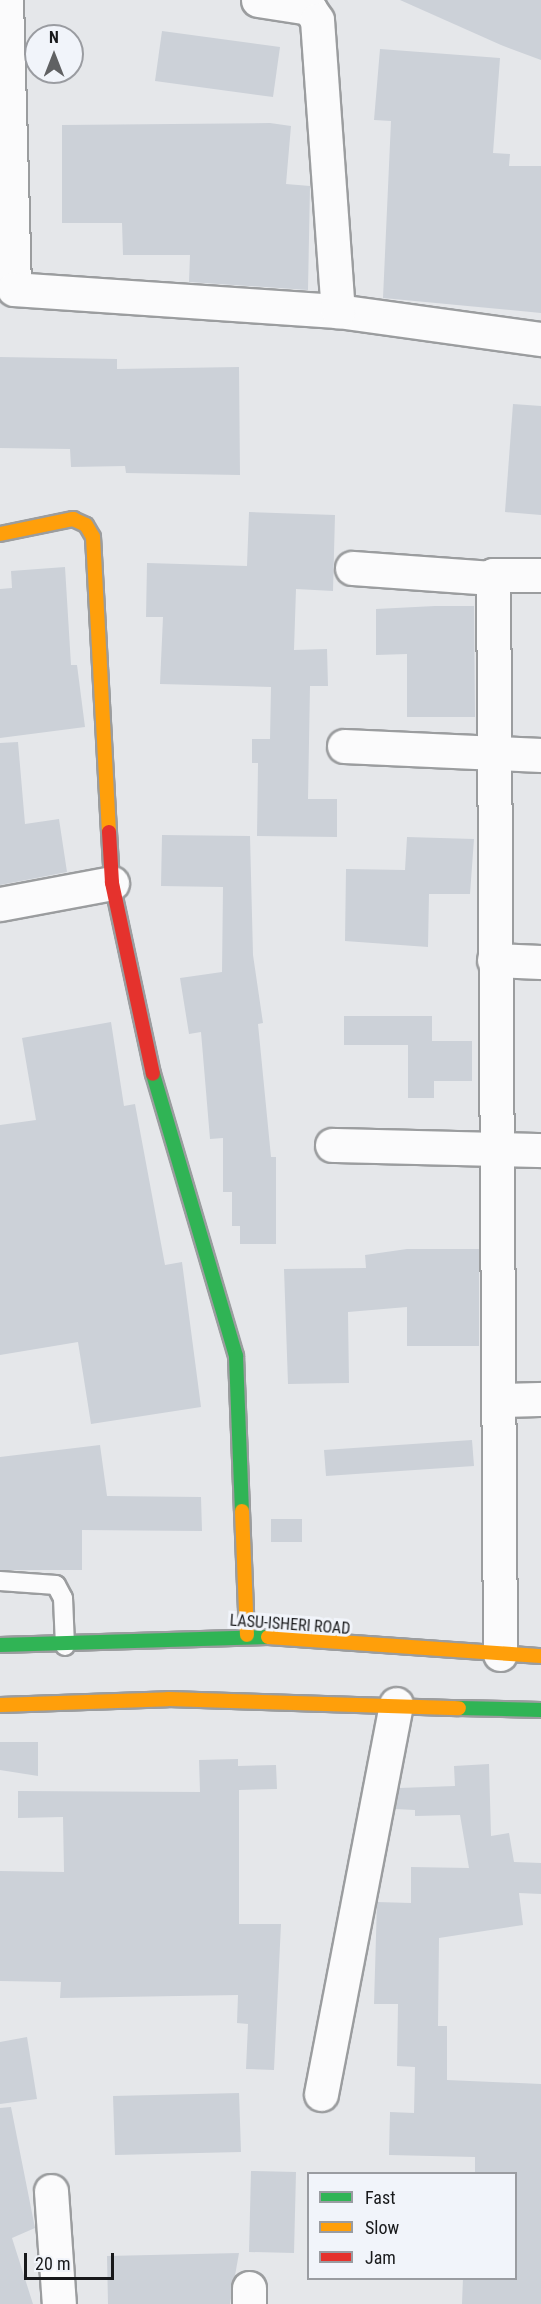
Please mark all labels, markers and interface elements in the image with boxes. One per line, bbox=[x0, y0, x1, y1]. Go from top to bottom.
north arrow bbox=[24, 24, 84, 84]
text: N bbox=[49, 28, 59, 47]
street label: LASU-ISHERI ROAD bbox=[229, 1611, 351, 1639]
legend bbox=[307, 2172, 517, 2280]
text: Fast bbox=[365, 2187, 396, 2208]
text: Slow bbox=[365, 2217, 399, 2238]
scale bar bbox=[27, 2241, 117, 2279]
text: Jam bbox=[365, 2247, 396, 2268]
text: 20 m bbox=[35, 2253, 70, 2274]

